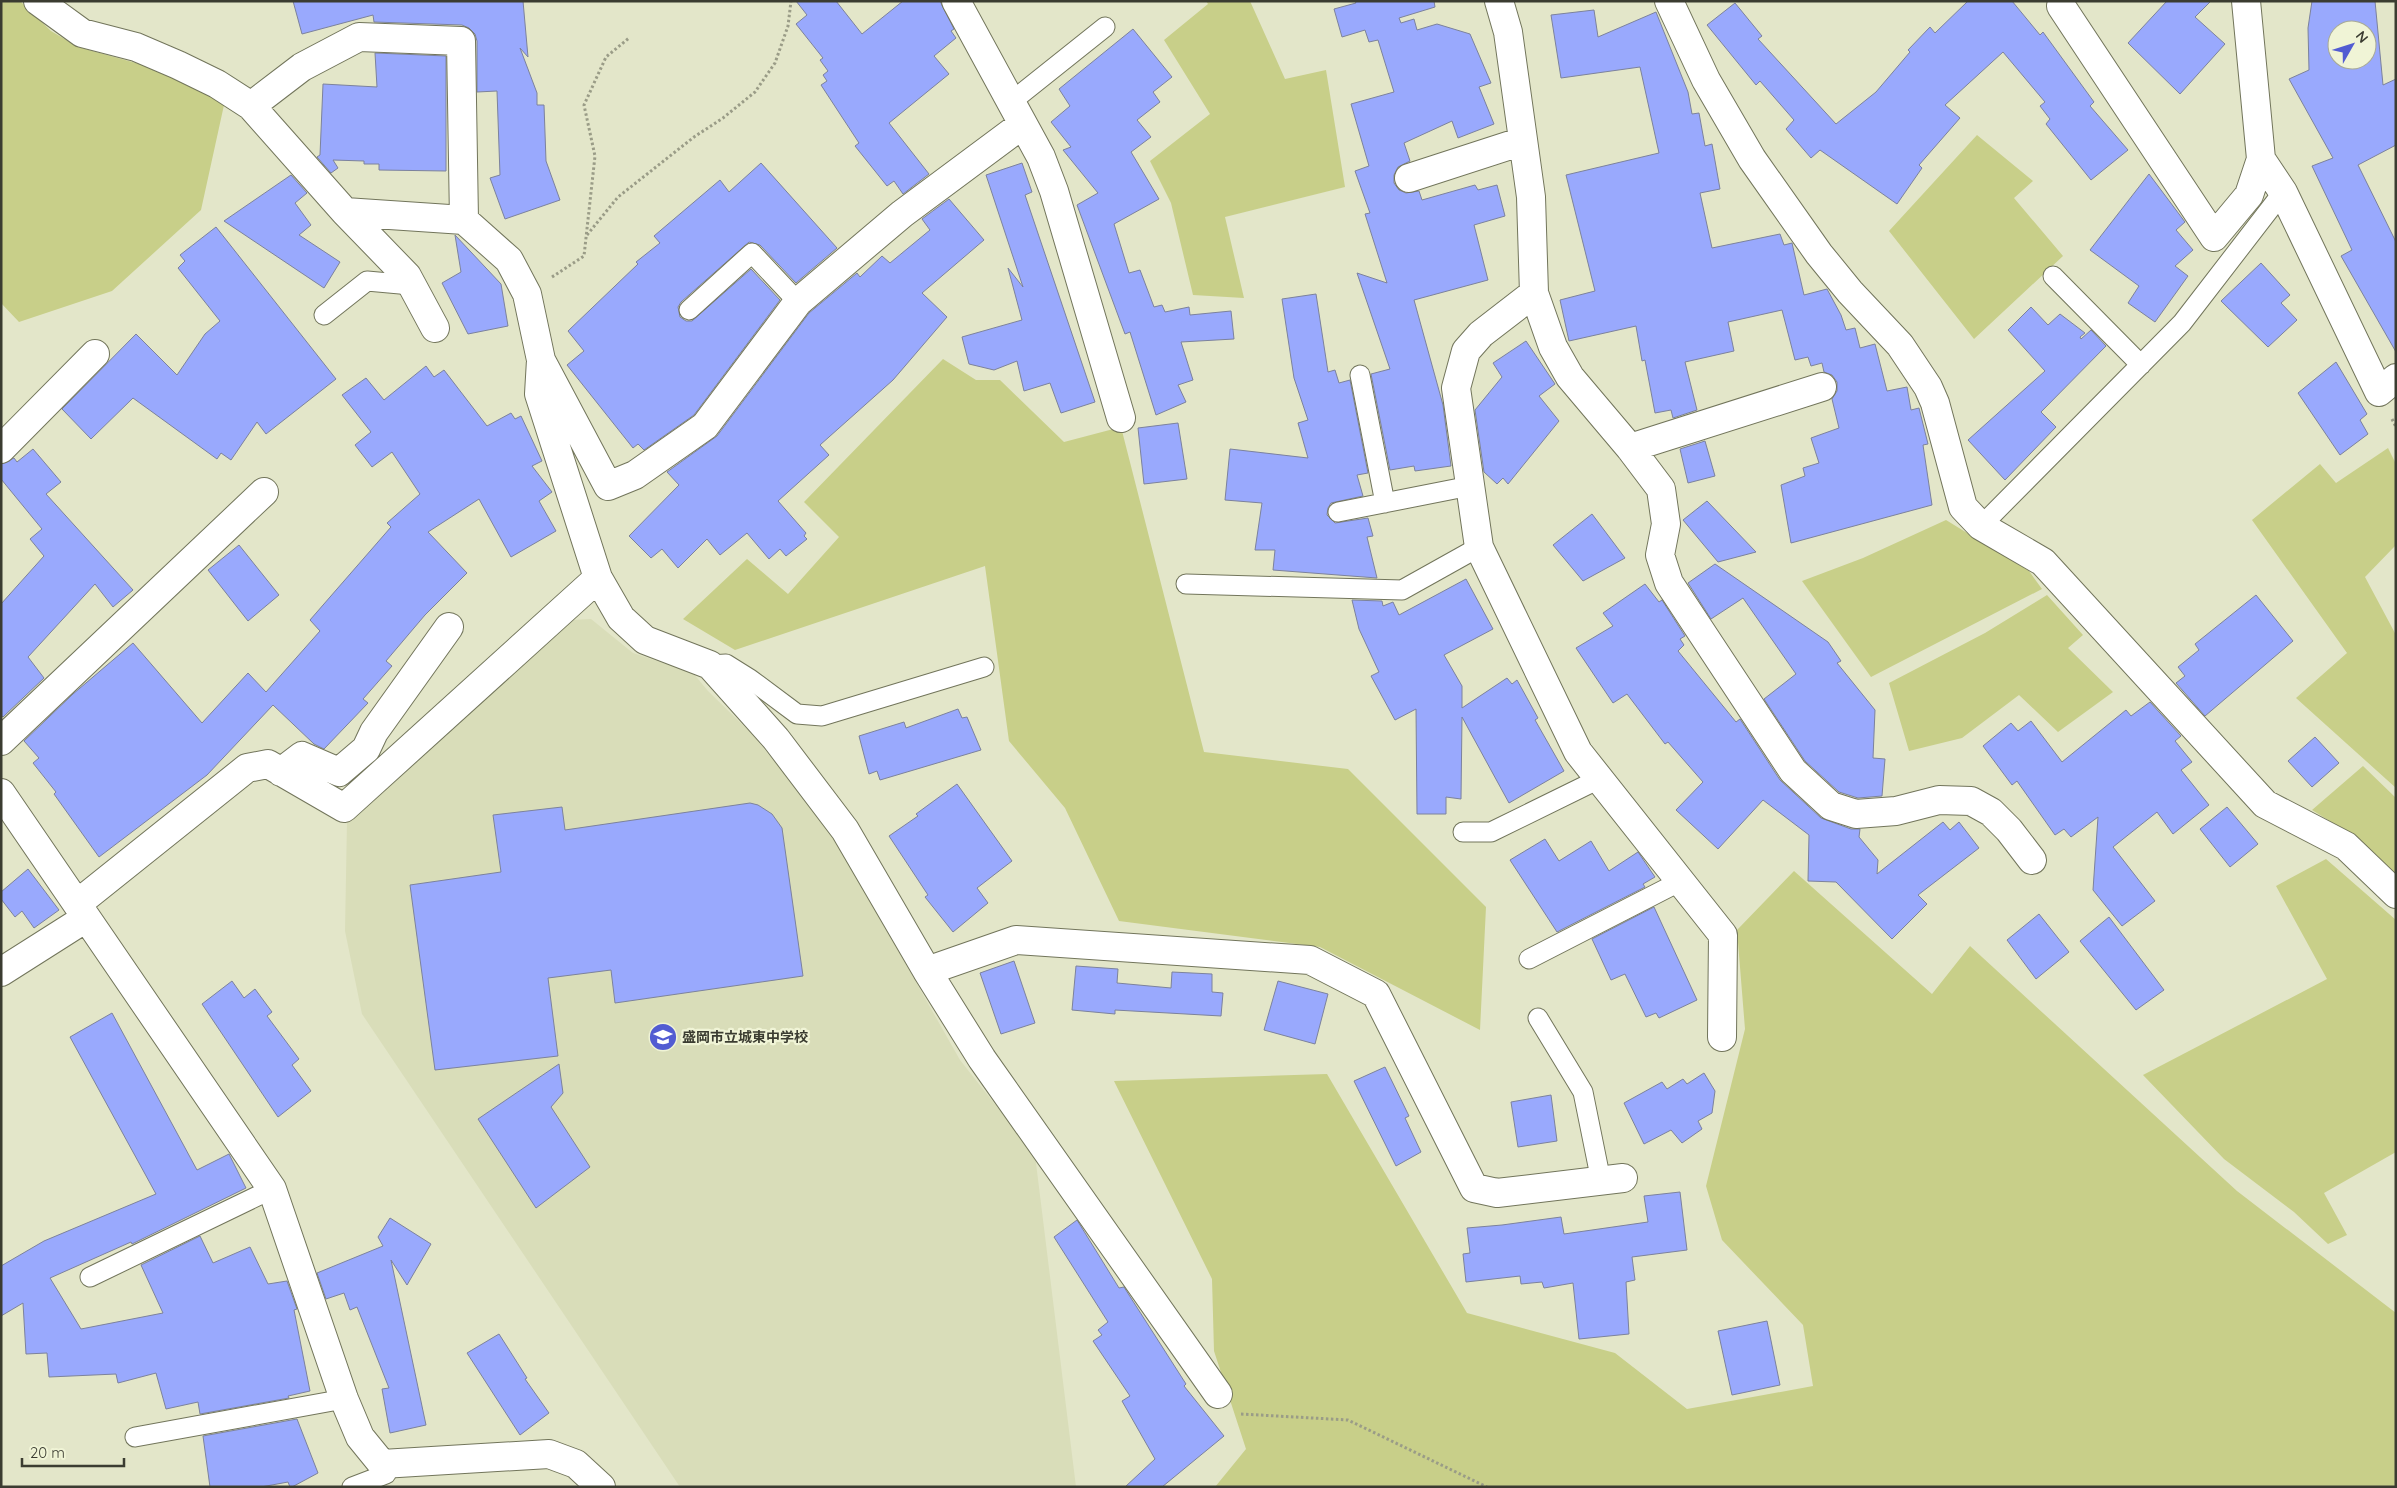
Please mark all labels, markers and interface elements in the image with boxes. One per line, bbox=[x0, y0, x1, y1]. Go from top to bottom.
north arrow bbox=[2327, 20, 2377, 70]
text: N bbox=[2352, 27, 2372, 46]
school or university icon: 盛岡市立城東中学校 bbox=[648, 1022, 678, 1052]
place label: 盛岡市立城東中学校 bbox=[682, 1028, 808, 1046]
scale bar bbox=[22, 1436, 125, 1468]
text: 20 m bbox=[30, 1443, 65, 1462]

